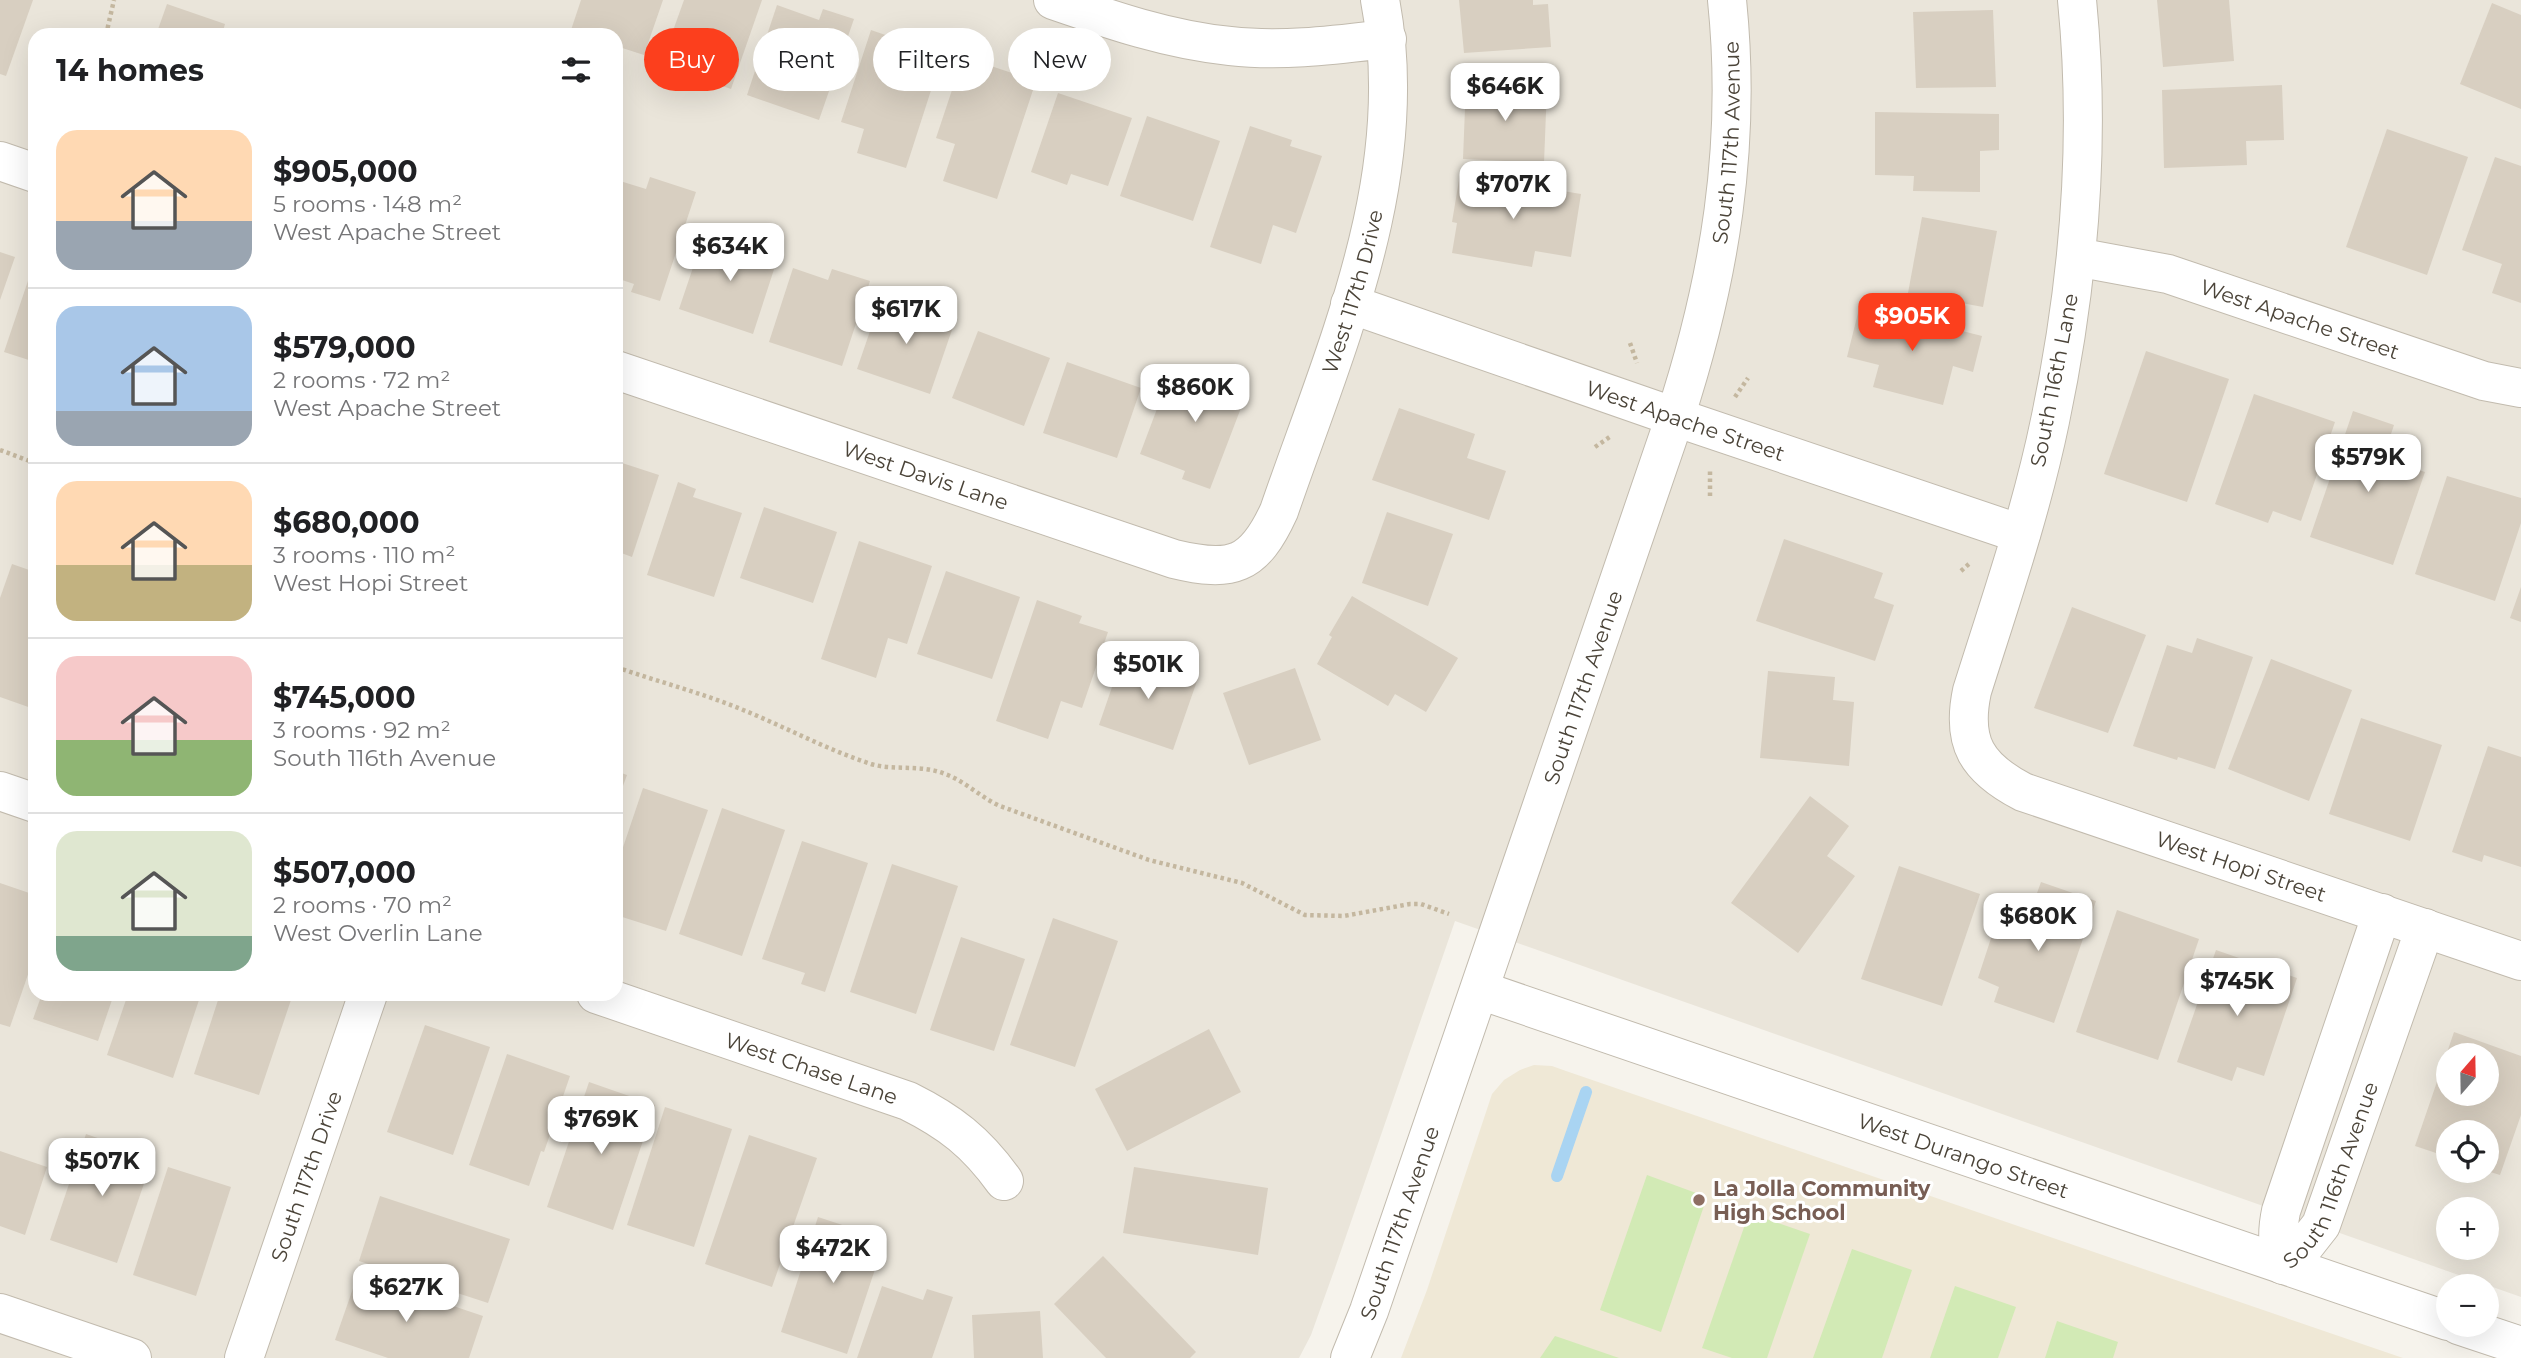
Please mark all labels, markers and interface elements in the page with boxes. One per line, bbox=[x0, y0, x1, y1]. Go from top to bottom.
chip: Buy bbox=[644, 28, 739, 91]
chip: Rent bbox=[753, 28, 859, 91]
chip: Filters bbox=[873, 28, 994, 91]
chip: New bbox=[1008, 28, 1111, 91]
street label: South 117th Avenue bbox=[1706, 41, 1744, 246]
icon: filters bbox=[557, 51, 595, 89]
text: 14 homes bbox=[56, 52, 204, 89]
pin: $646K bbox=[1456, 64, 1554, 123]
text: $646K bbox=[1467, 72, 1543, 100]
text: $905,000 bbox=[273, 153, 418, 190]
icon: home bbox=[112, 158, 196, 242]
pin: $707K bbox=[1464, 162, 1562, 221]
text: $707K bbox=[1475, 170, 1551, 198]
text: 5 rooms · 148 m² bbox=[273, 190, 462, 218]
street label: West 117th Drive bbox=[1316, 207, 1387, 377]
text: West Apache Street bbox=[273, 218, 501, 246]
pin: $634K bbox=[681, 224, 779, 283]
text: $634K bbox=[692, 232, 768, 260]
street label: West Apache Street bbox=[2197, 273, 2403, 364]
pin: $617K bbox=[857, 286, 955, 346]
street label: South 116th Lane bbox=[2025, 291, 2083, 469]
pin: $905K bbox=[1863, 294, 1961, 353]
text: $617K bbox=[871, 295, 941, 323]
text: $905K bbox=[1874, 302, 1950, 330]
text: $579,000 bbox=[273, 329, 416, 366]
icon: home bbox=[112, 334, 196, 418]
pin: $860K bbox=[1146, 364, 1244, 424]
text: 2 rooms · 72 m² bbox=[273, 366, 450, 394]
text: $860K bbox=[1156, 373, 1234, 401]
street label: West Apache Street bbox=[1583, 375, 1788, 466]
text: West Apache Street bbox=[273, 394, 501, 422]
pin: $579K bbox=[2319, 434, 2417, 494]
street label: West Davis Lane bbox=[840, 435, 1012, 515]
text: $579K bbox=[2331, 443, 2405, 471]
text: $680,000 bbox=[273, 504, 420, 541]
icon: home bbox=[112, 509, 196, 593]
text: 3 rooms · 110 m² bbox=[273, 541, 455, 569]
text: West Hopi Street bbox=[273, 569, 468, 597]
street label: South 117th Avenue bbox=[1538, 587, 1627, 787]
pin: $501K bbox=[1099, 642, 1197, 701]
text: $501K bbox=[1113, 650, 1183, 678]
text: $745,000 bbox=[273, 679, 416, 716]
icon: home bbox=[112, 684, 196, 768]
text: 3 rooms · 92 m² bbox=[273, 716, 451, 744]
text: South 116th Avenue bbox=[273, 744, 496, 772]
street label: West Hopi Street bbox=[2153, 826, 2330, 907]
text: $507,000 bbox=[273, 854, 416, 891]
icon: home bbox=[112, 859, 196, 943]
text: 2 rooms · 70 m² bbox=[273, 891, 452, 919]
pin: $680K bbox=[1989, 894, 2087, 953]
text: $680K bbox=[1999, 902, 2077, 930]
text: West Overlin Lane bbox=[273, 919, 483, 947]
pin: $745K bbox=[2188, 958, 2286, 1018]
text: $745K bbox=[2200, 967, 2274, 995]
street label: West Chase Lane bbox=[722, 1027, 901, 1109]
north arrow bbox=[2436, 1043, 2499, 1106]
map controls bbox=[2436, 1043, 2499, 1337]
street label: South 116th Avenue bbox=[2278, 1078, 2383, 1273]
street label: South 117th Drive bbox=[265, 1087, 347, 1265]
pin: $769K bbox=[552, 1096, 650, 1156]
text: $769K bbox=[564, 1105, 638, 1133]
street label: West Durango Street bbox=[1855, 1108, 2072, 1203]
button: locate bbox=[2436, 1120, 2499, 1183]
street label: South 117th Avenue bbox=[1354, 1123, 1444, 1323]
pin: $507K bbox=[53, 1138, 151, 1198]
text: $507K bbox=[64, 1147, 140, 1175]
place label: La Jolla Community High School bbox=[1713, 1176, 1931, 1225]
marker: La Jolla Community High School bbox=[1691, 1192, 1707, 1208]
button: + bbox=[2436, 1197, 2499, 1260]
pin: $472K bbox=[784, 1226, 882, 1285]
text: $472K bbox=[796, 1234, 870, 1262]
pin: $627K bbox=[357, 1264, 455, 1324]
text: $627K bbox=[369, 1273, 443, 1301]
button: − bbox=[2436, 1274, 2499, 1337]

